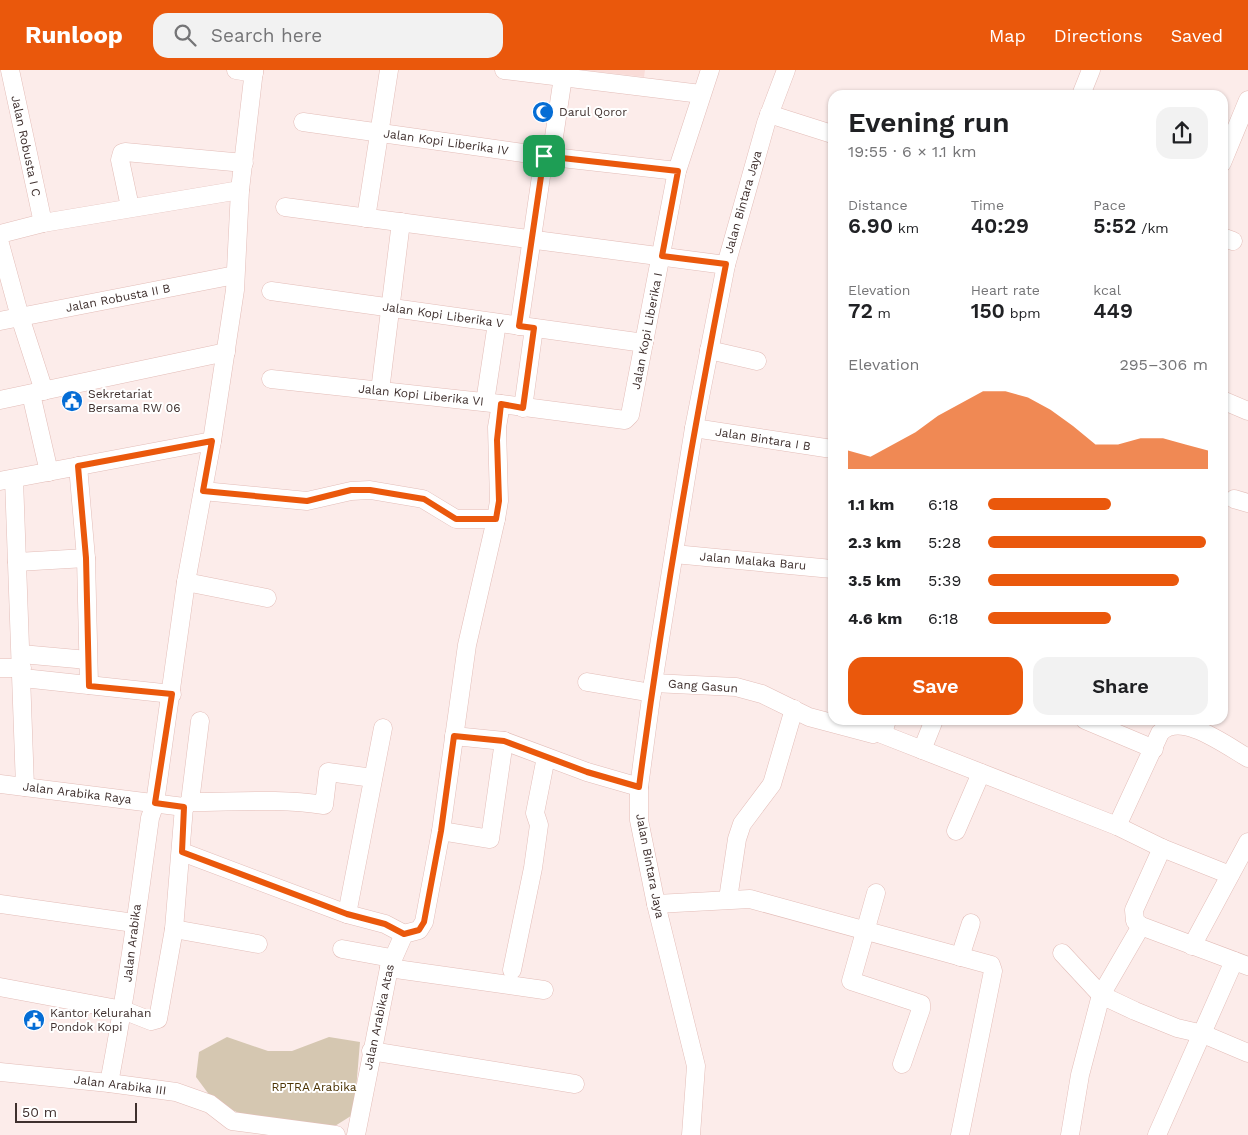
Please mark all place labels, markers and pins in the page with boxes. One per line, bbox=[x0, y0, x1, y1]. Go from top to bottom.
mosque icon: Darul Qoror bbox=[531, 100, 555, 124]
place label: Darul Qoror bbox=[559, 105, 627, 119]
pin bbox=[523, 135, 565, 177]
place label: Sekretariat Bersama RW 06 bbox=[88, 387, 181, 415]
public building icon: Sekretariat Bersama RW 06 bbox=[60, 389, 84, 413]
place label: Kantor Kelurahan Pondok Kopi bbox=[50, 1006, 151, 1034]
public building icon: Kantor Kelurahan Pondok Kopi bbox=[22, 1008, 46, 1032]

